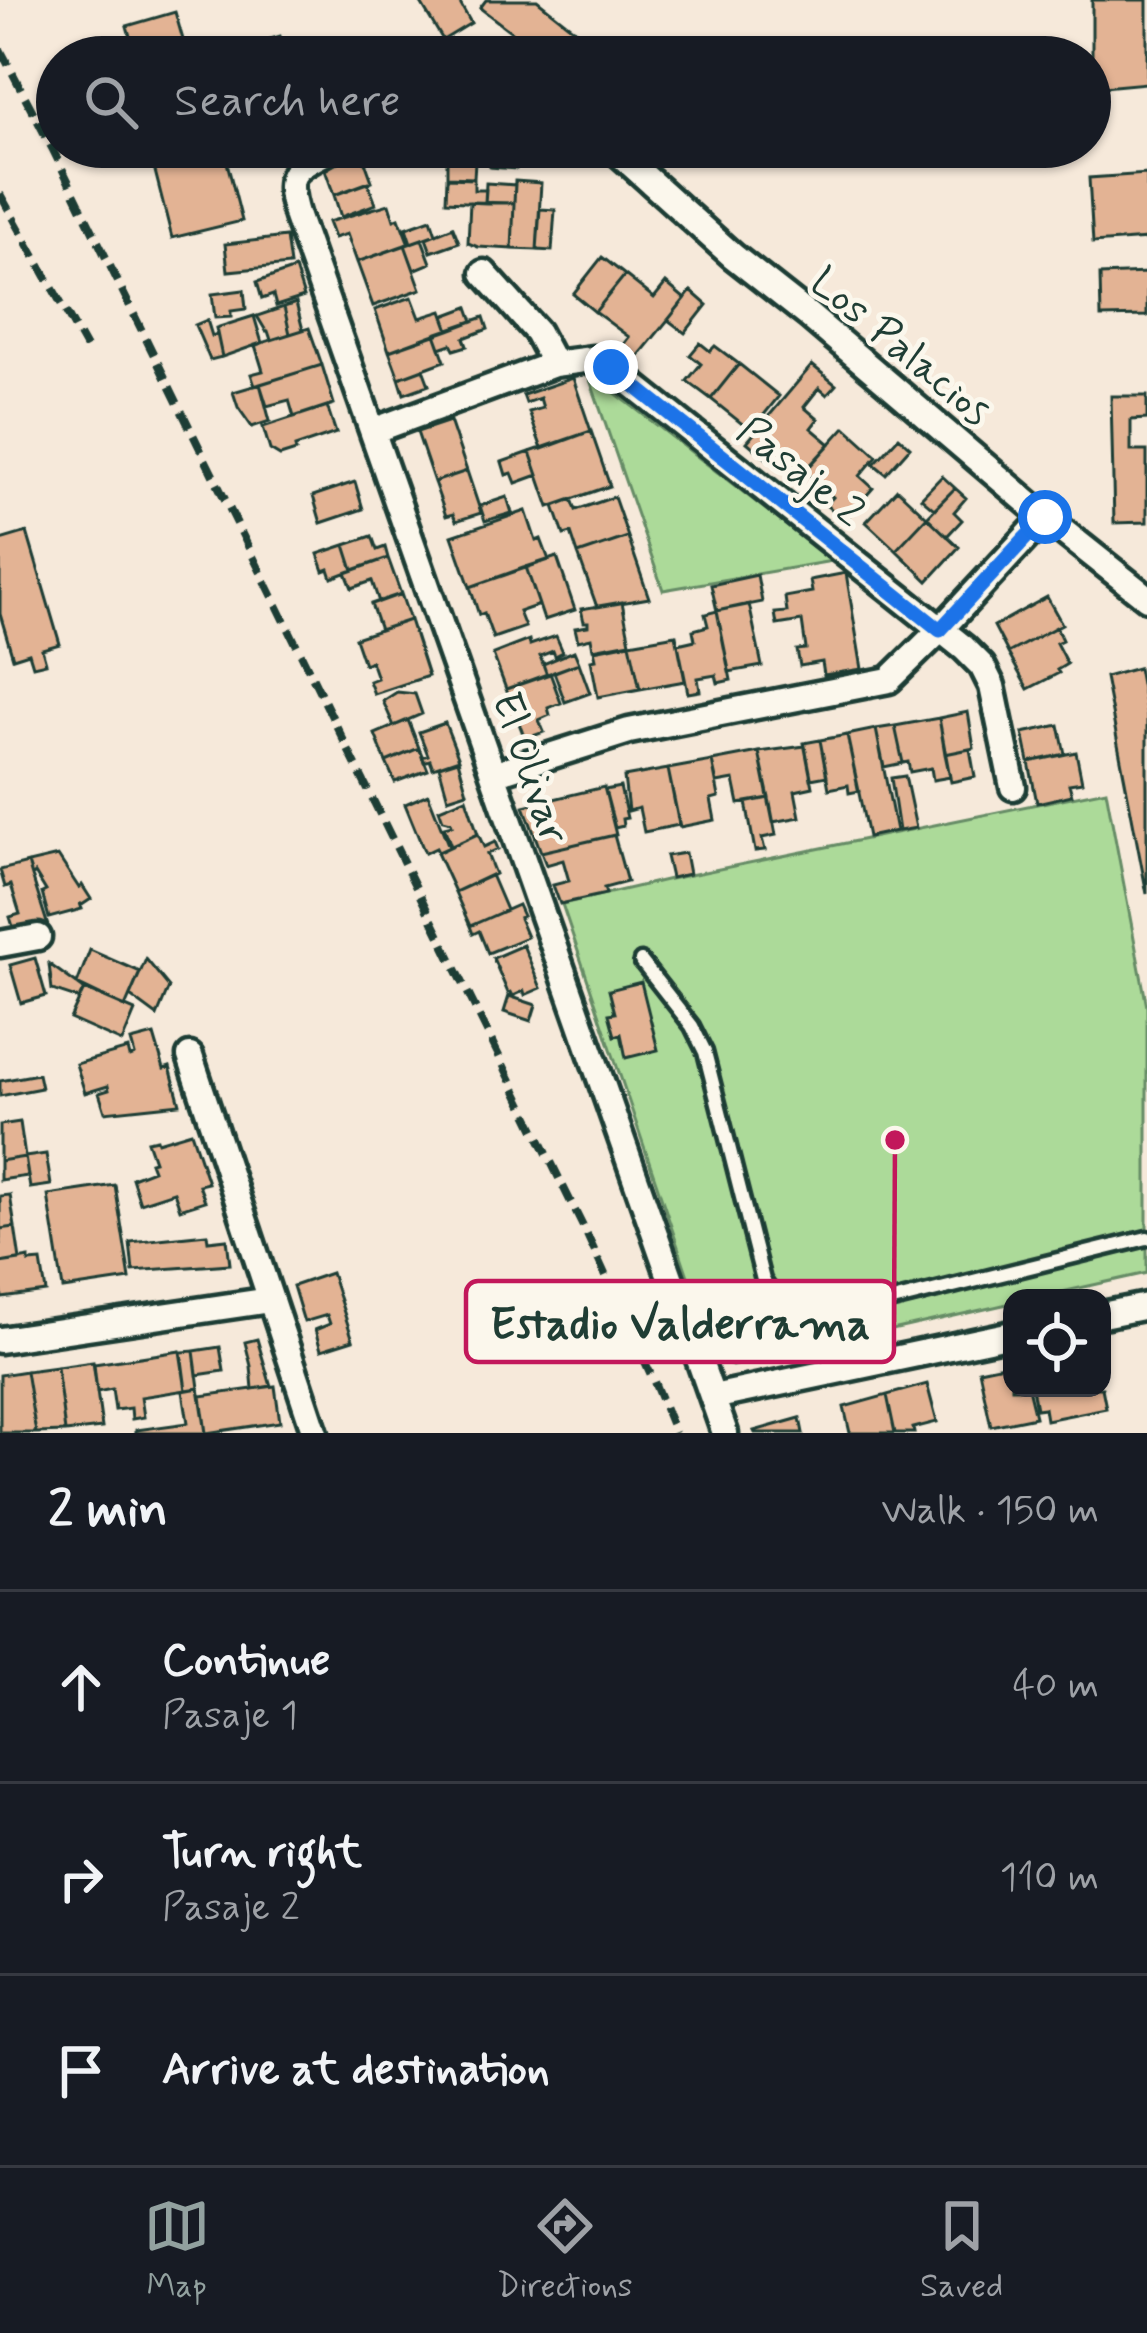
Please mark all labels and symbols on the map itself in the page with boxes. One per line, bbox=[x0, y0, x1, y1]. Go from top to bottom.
street label: Los Palacios bbox=[798, 256, 1002, 439]
route end bbox=[584, 340, 638, 394]
street label: Pasaje 2 bbox=[725, 405, 875, 541]
route start bbox=[1018, 490, 1072, 544]
street label: El Olivar bbox=[477, 685, 580, 852]
callout: Estadio Valderrama bbox=[466, 1281, 894, 1362]
text: Estadio Valderrama bbox=[490, 1296, 870, 1355]

